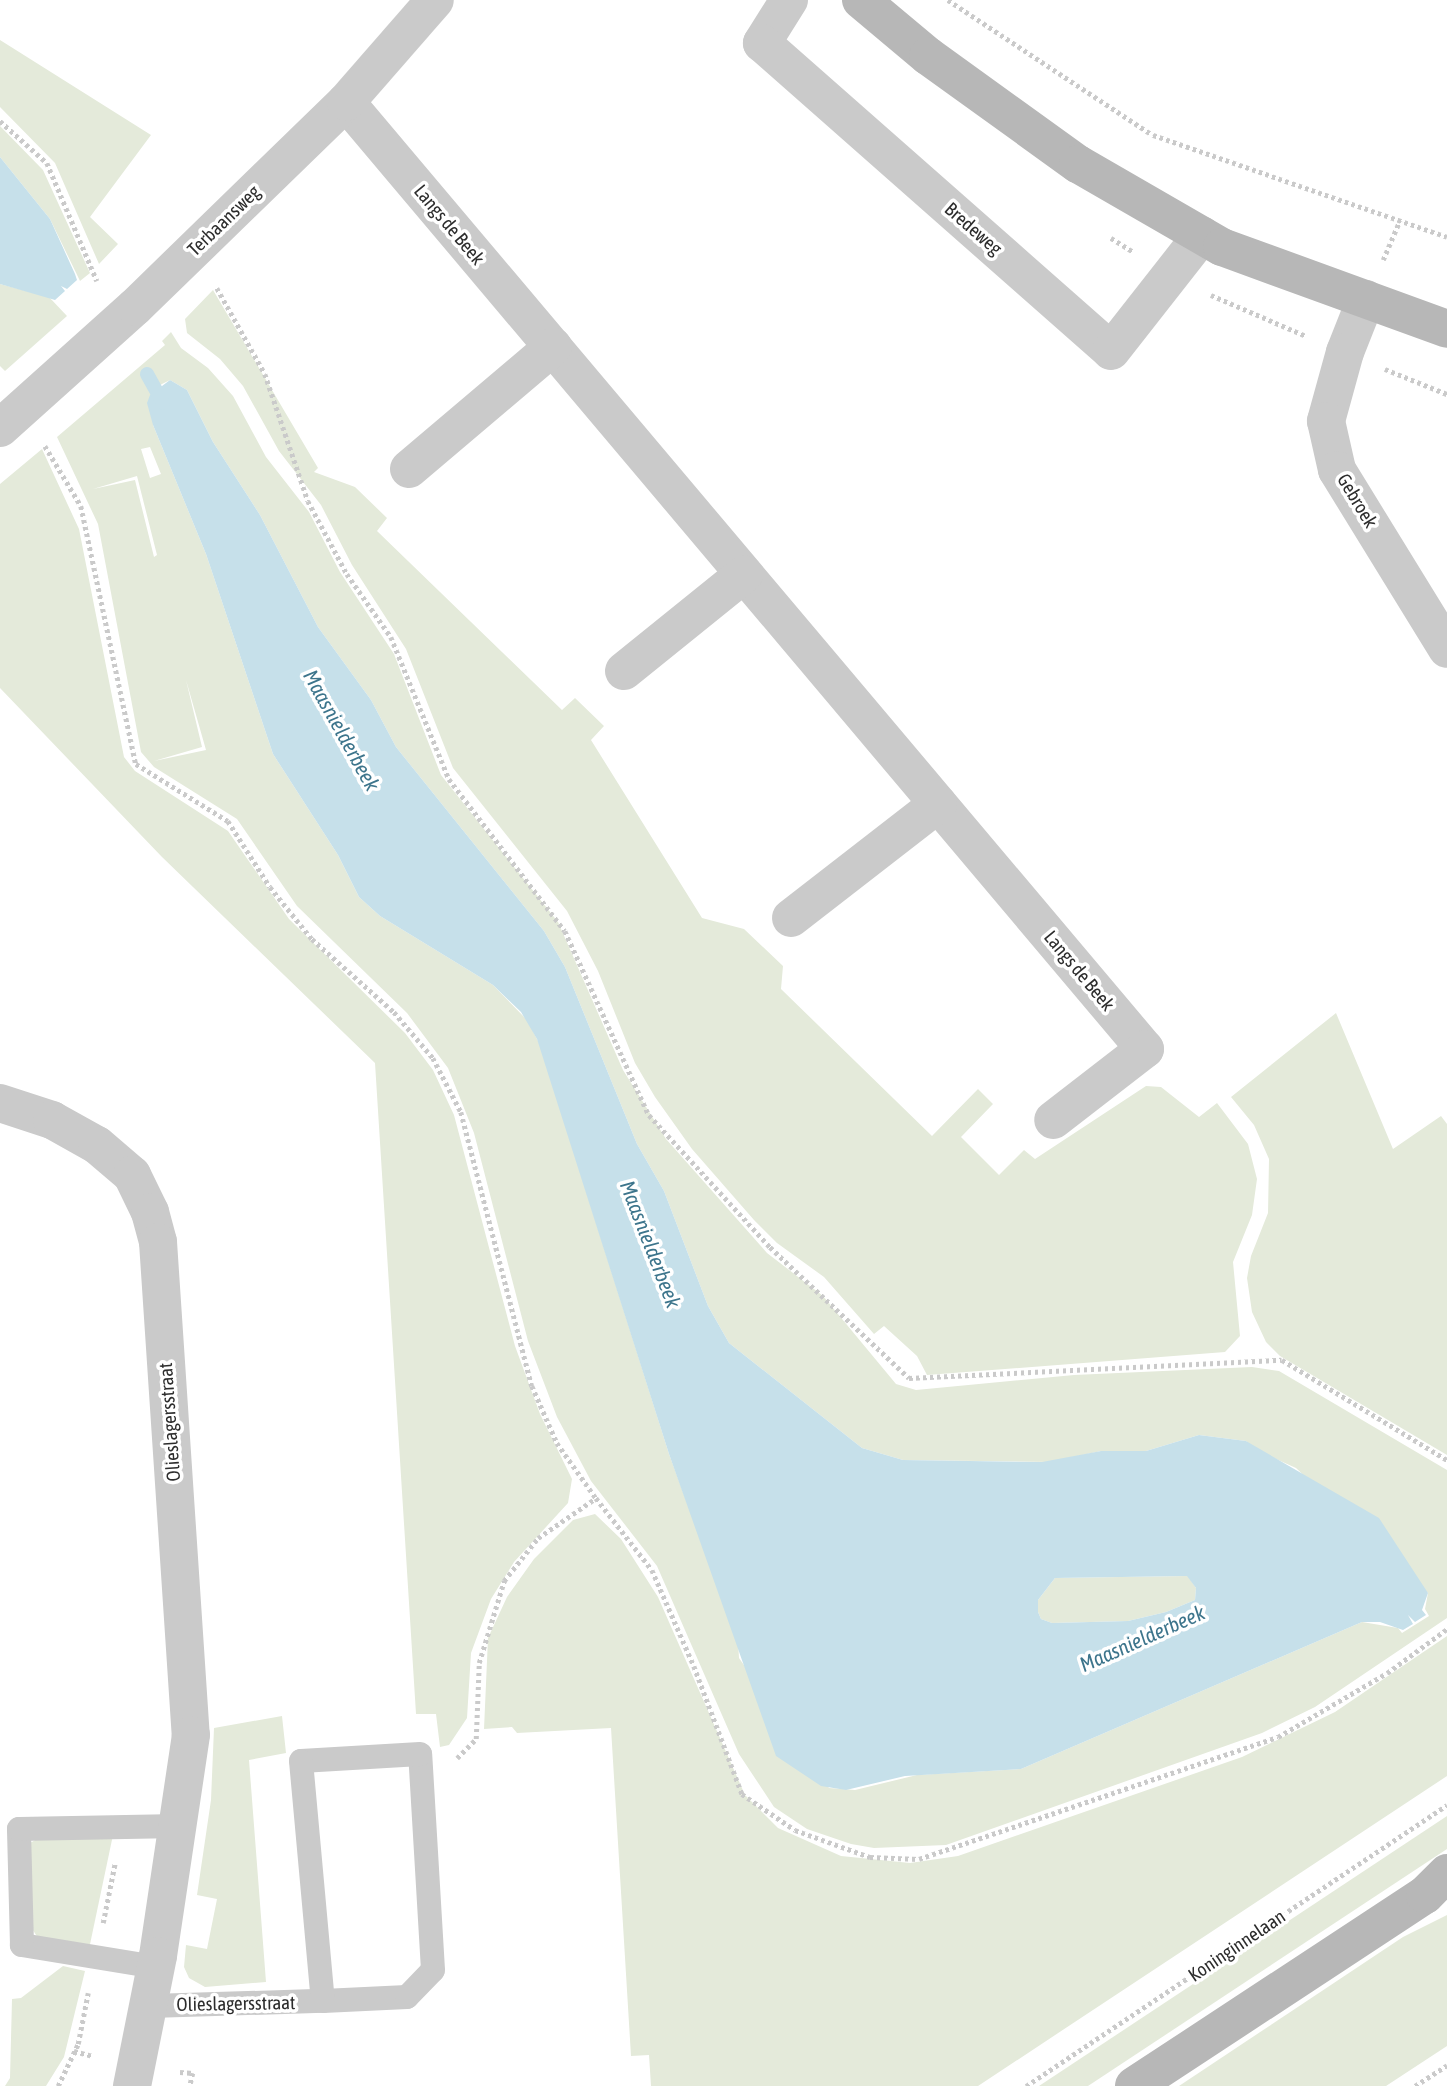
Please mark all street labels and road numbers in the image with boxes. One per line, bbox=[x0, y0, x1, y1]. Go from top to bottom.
street label: Langs de Beek bbox=[409, 180, 489, 270]
street label: Terbaansweg bbox=[183, 181, 265, 261]
street label: Bredeweg bbox=[940, 198, 1006, 260]
street label: Gebroek bbox=[1332, 470, 1382, 532]
street label: Langs de Beek bbox=[1039, 926, 1119, 1016]
street label: Olieslagersstraat bbox=[154, 1362, 186, 1482]
street label: Koninginnelaan bbox=[1184, 1905, 1290, 1987]
street label: Olieslagersstraat bbox=[176, 1992, 296, 2016]

